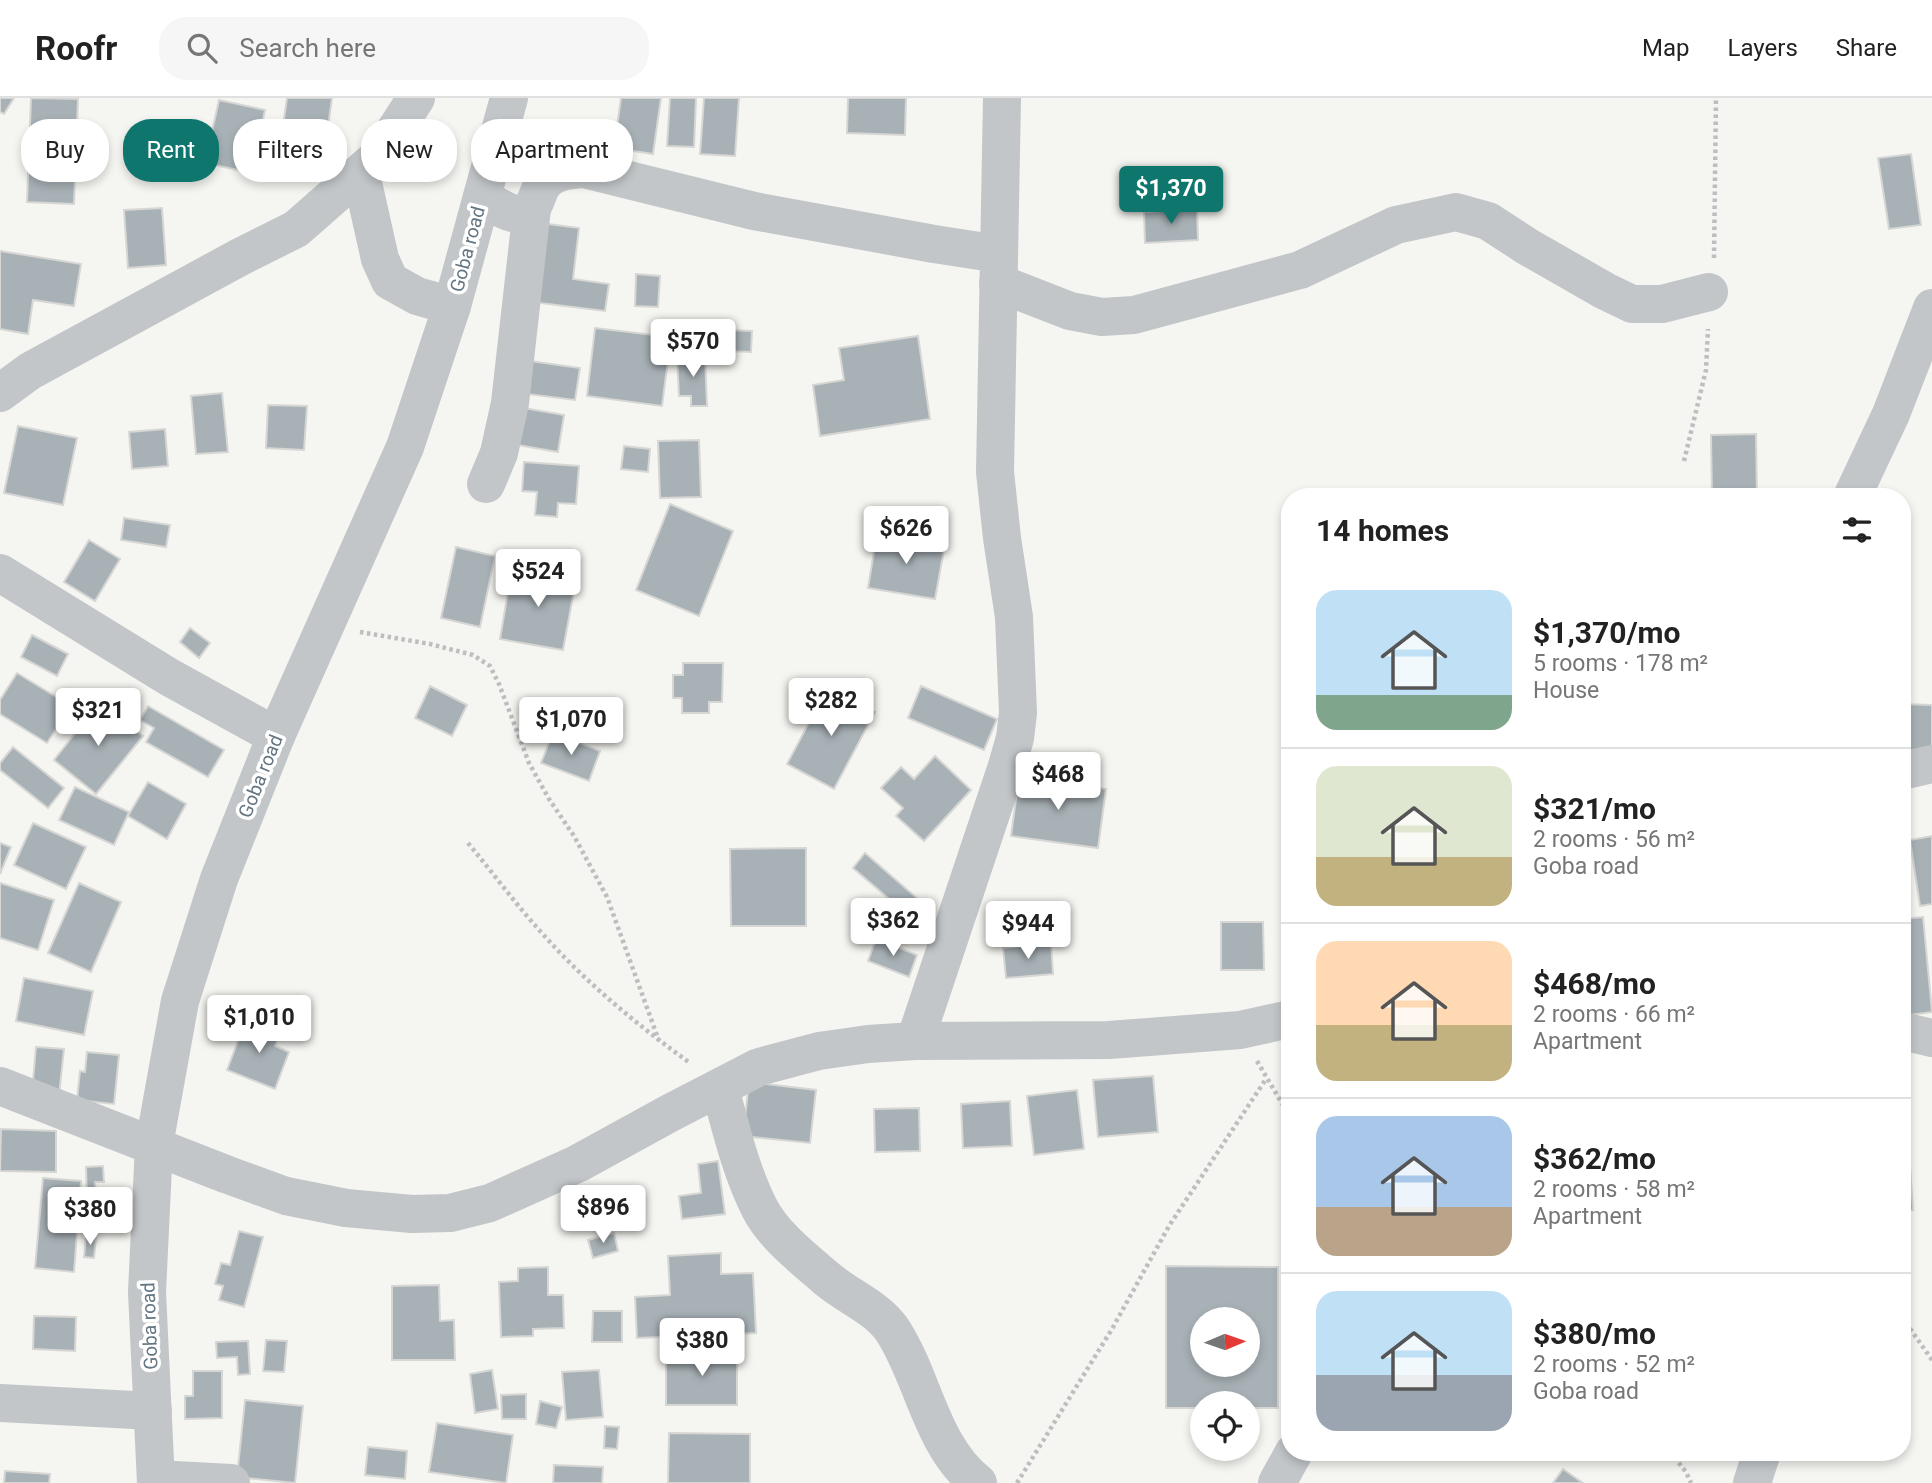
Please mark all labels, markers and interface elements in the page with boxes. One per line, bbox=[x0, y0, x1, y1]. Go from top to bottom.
search box bbox=[159, 17, 649, 80]
text: Roofr bbox=[35, 29, 117, 68]
icon: search bbox=[183, 29, 221, 67]
text: Search here bbox=[239, 33, 376, 63]
text: Map bbox=[1642, 34, 1690, 62]
text: Layers bbox=[1728, 34, 1798, 62]
text: Share bbox=[1836, 34, 1897, 62]
chip: Buy bbox=[21, 119, 109, 182]
chip: Rent bbox=[123, 119, 219, 182]
chip: Filters bbox=[233, 119, 347, 182]
chip: New bbox=[361, 119, 457, 182]
chip: Apartment bbox=[471, 119, 633, 182]
pin: $1,370 bbox=[1114, 166, 1228, 226]
text: $1,370 bbox=[1135, 175, 1207, 202]
street label: Goba road bbox=[445, 204, 490, 294]
pin: $570 bbox=[652, 320, 734, 379]
text: $570 bbox=[667, 328, 719, 355]
pin: $626 bbox=[865, 506, 947, 566]
icon: filters bbox=[1838, 511, 1876, 549]
text: 14 homes bbox=[1316, 513, 1449, 548]
text: $626 bbox=[880, 515, 932, 542]
pin: $524 bbox=[497, 550, 579, 609]
text: $524 bbox=[512, 558, 564, 585]
text: $1,370/mo bbox=[1533, 615, 1681, 650]
icon: home bbox=[1372, 618, 1456, 702]
text: 5 rooms · 178 m² bbox=[1533, 650, 1708, 677]
text: House bbox=[1533, 677, 1599, 704]
pin: $282 bbox=[790, 678, 872, 738]
text: $282 bbox=[805, 687, 857, 714]
pin: $321 bbox=[57, 688, 139, 748]
text: $321 bbox=[72, 697, 124, 724]
pin: $1,070 bbox=[514, 698, 628, 757]
text: $1,070 bbox=[535, 706, 607, 733]
street label: Goba road bbox=[233, 731, 288, 821]
pin: $468 bbox=[1017, 752, 1099, 812]
text: $468 bbox=[1032, 761, 1084, 788]
text: $321/mo bbox=[1533, 791, 1656, 826]
icon: home bbox=[1372, 794, 1456, 878]
text: 2 rooms · 56 m² bbox=[1533, 826, 1695, 853]
text: Goba road bbox=[1533, 853, 1639, 880]
pin: $362 bbox=[852, 898, 934, 958]
pin: $944 bbox=[987, 902, 1069, 961]
text: $362 bbox=[867, 907, 919, 934]
text: $944 bbox=[1002, 910, 1054, 937]
text: $468/mo bbox=[1533, 966, 1656, 1001]
icon: home bbox=[1372, 969, 1456, 1053]
pin: $1,010 bbox=[202, 996, 316, 1055]
text: 2 rooms · 66 m² bbox=[1533, 1001, 1695, 1028]
text: $1,010 bbox=[223, 1004, 295, 1031]
text: Apartment bbox=[1533, 1028, 1642, 1055]
text: $362/mo bbox=[1533, 1141, 1656, 1176]
icon: home bbox=[1372, 1144, 1456, 1228]
text: 2 rooms · 58 m² bbox=[1533, 1176, 1695, 1203]
pin: $896 bbox=[562, 1186, 644, 1245]
pin: $380 bbox=[49, 1188, 131, 1247]
text: $896 bbox=[577, 1194, 629, 1221]
text: $380 bbox=[64, 1196, 116, 1223]
text: Apartment bbox=[1533, 1203, 1642, 1230]
street label: Goba road bbox=[136, 1282, 163, 1370]
north arrow bbox=[1190, 1307, 1260, 1377]
map controls bbox=[1190, 1307, 1260, 1461]
text: $380/mo bbox=[1533, 1316, 1656, 1351]
pin: $380 bbox=[661, 1318, 743, 1378]
icon: home bbox=[1372, 1319, 1456, 1403]
text: $380 bbox=[676, 1327, 728, 1354]
text: 2 rooms · 52 m² bbox=[1533, 1351, 1695, 1378]
text: Goba road bbox=[1533, 1378, 1639, 1405]
button: locate bbox=[1190, 1391, 1260, 1461]

